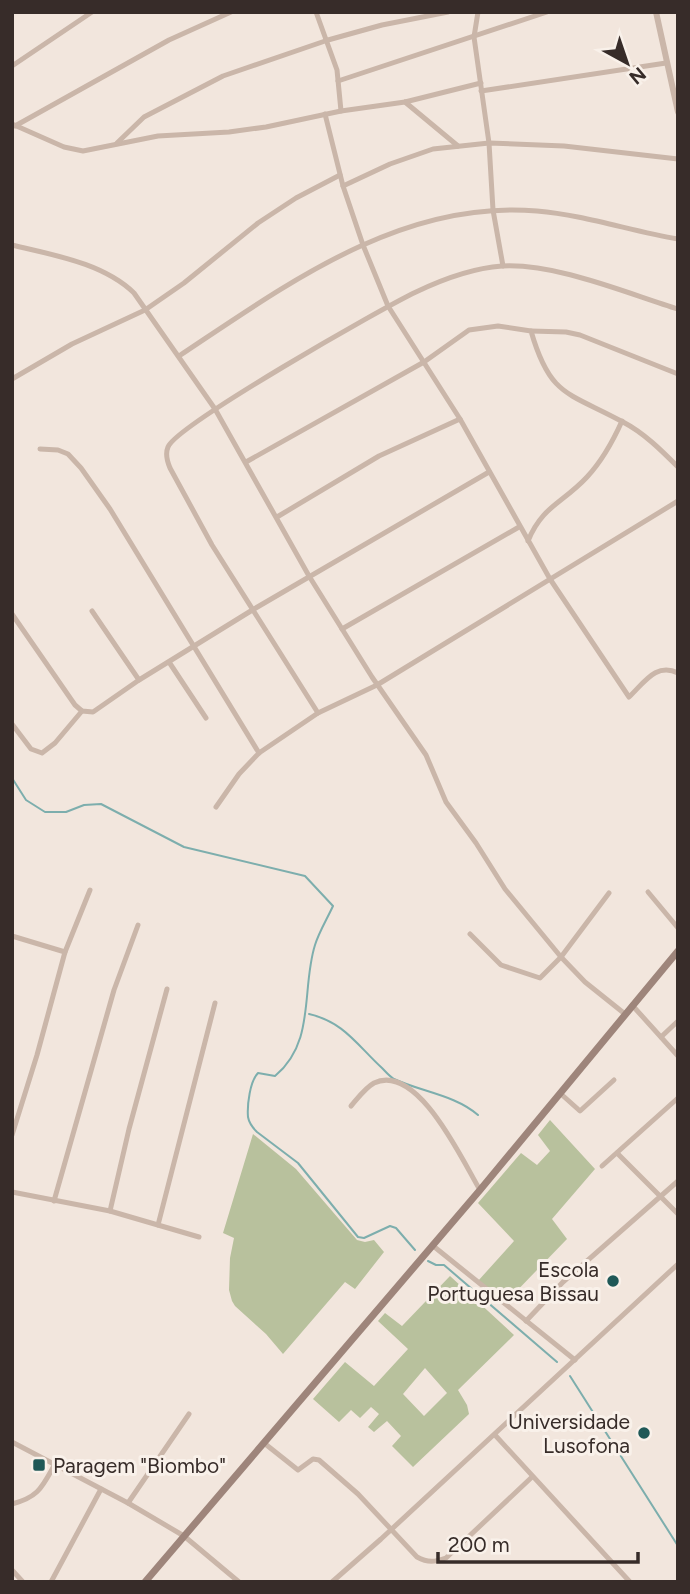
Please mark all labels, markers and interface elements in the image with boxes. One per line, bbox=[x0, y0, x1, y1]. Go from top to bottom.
north arrow bbox=[592, 28, 662, 98]
text: N bbox=[625, 62, 651, 89]
place label: Escola Portuguesa Bissau bbox=[427, 1257, 599, 1306]
marker: Escola Portuguesa Bissau bbox=[605, 1273, 621, 1289]
place label: Universidade Lusofona bbox=[508, 1409, 630, 1458]
marker: Universidade Lusofona bbox=[636, 1425, 652, 1441]
place label: Paragem "Biombo" bbox=[53, 1453, 226, 1478]
marker: Paragem "Biombo" bbox=[31, 1457, 47, 1473]
scale bar bbox=[438, 1520, 638, 1564]
text: 200 m bbox=[448, 1532, 510, 1557]

